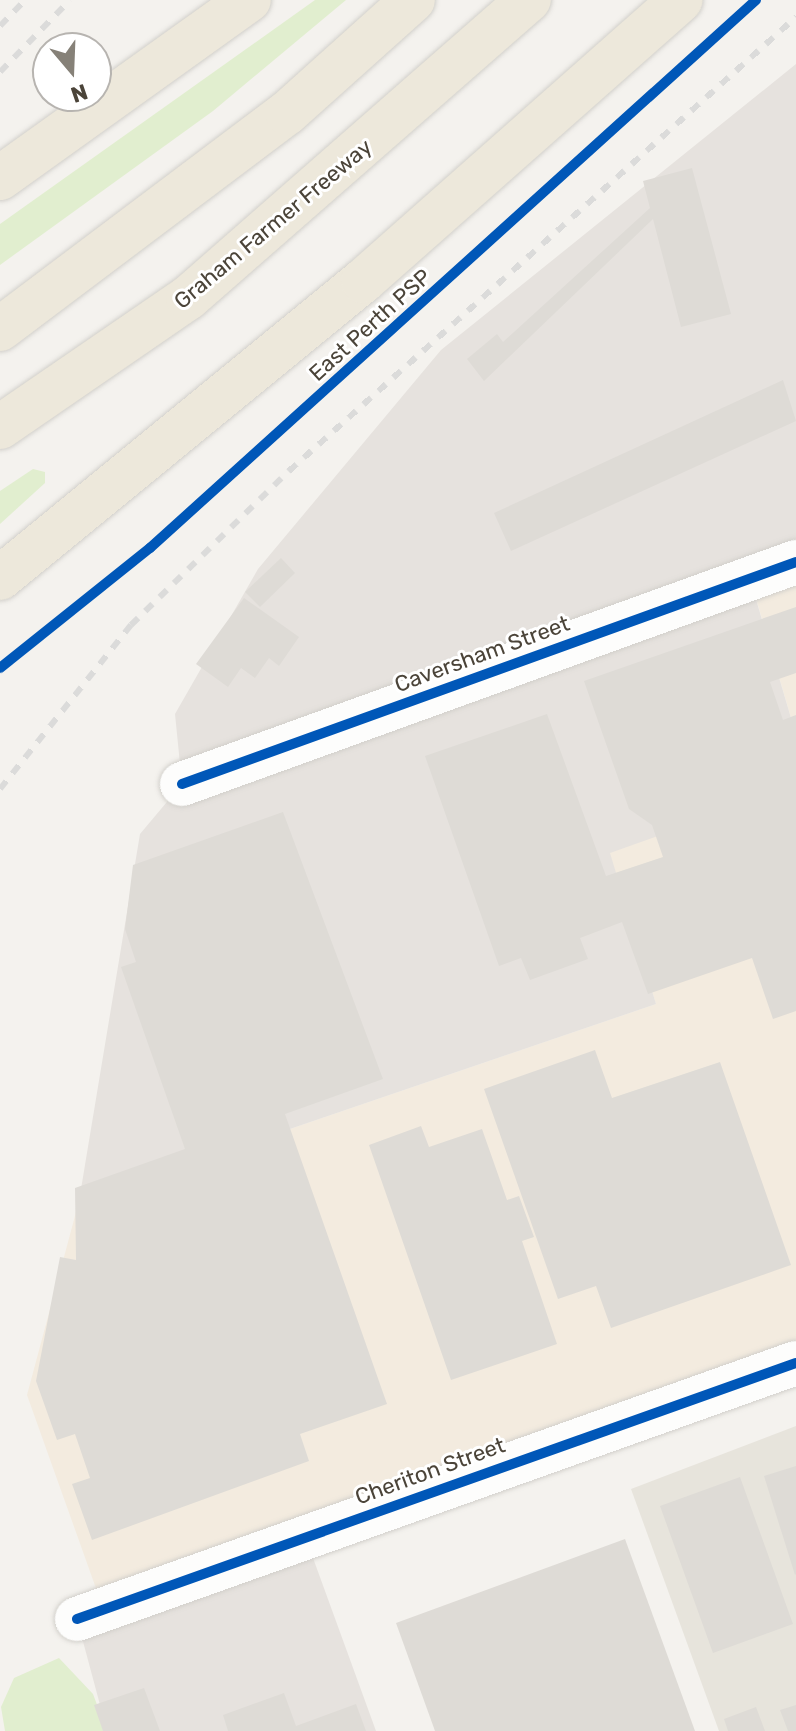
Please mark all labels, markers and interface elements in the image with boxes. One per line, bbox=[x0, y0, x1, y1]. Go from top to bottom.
north arrow bbox=[32, 32, 112, 112]
text: N bbox=[67, 78, 91, 109]
street label: Graham Farmer Freeway bbox=[169, 133, 377, 315]
street label: East Perth PSP bbox=[304, 263, 436, 387]
street label: Caversham Street bbox=[391, 610, 573, 698]
street label: Cheriton Street bbox=[351, 1432, 509, 1510]

